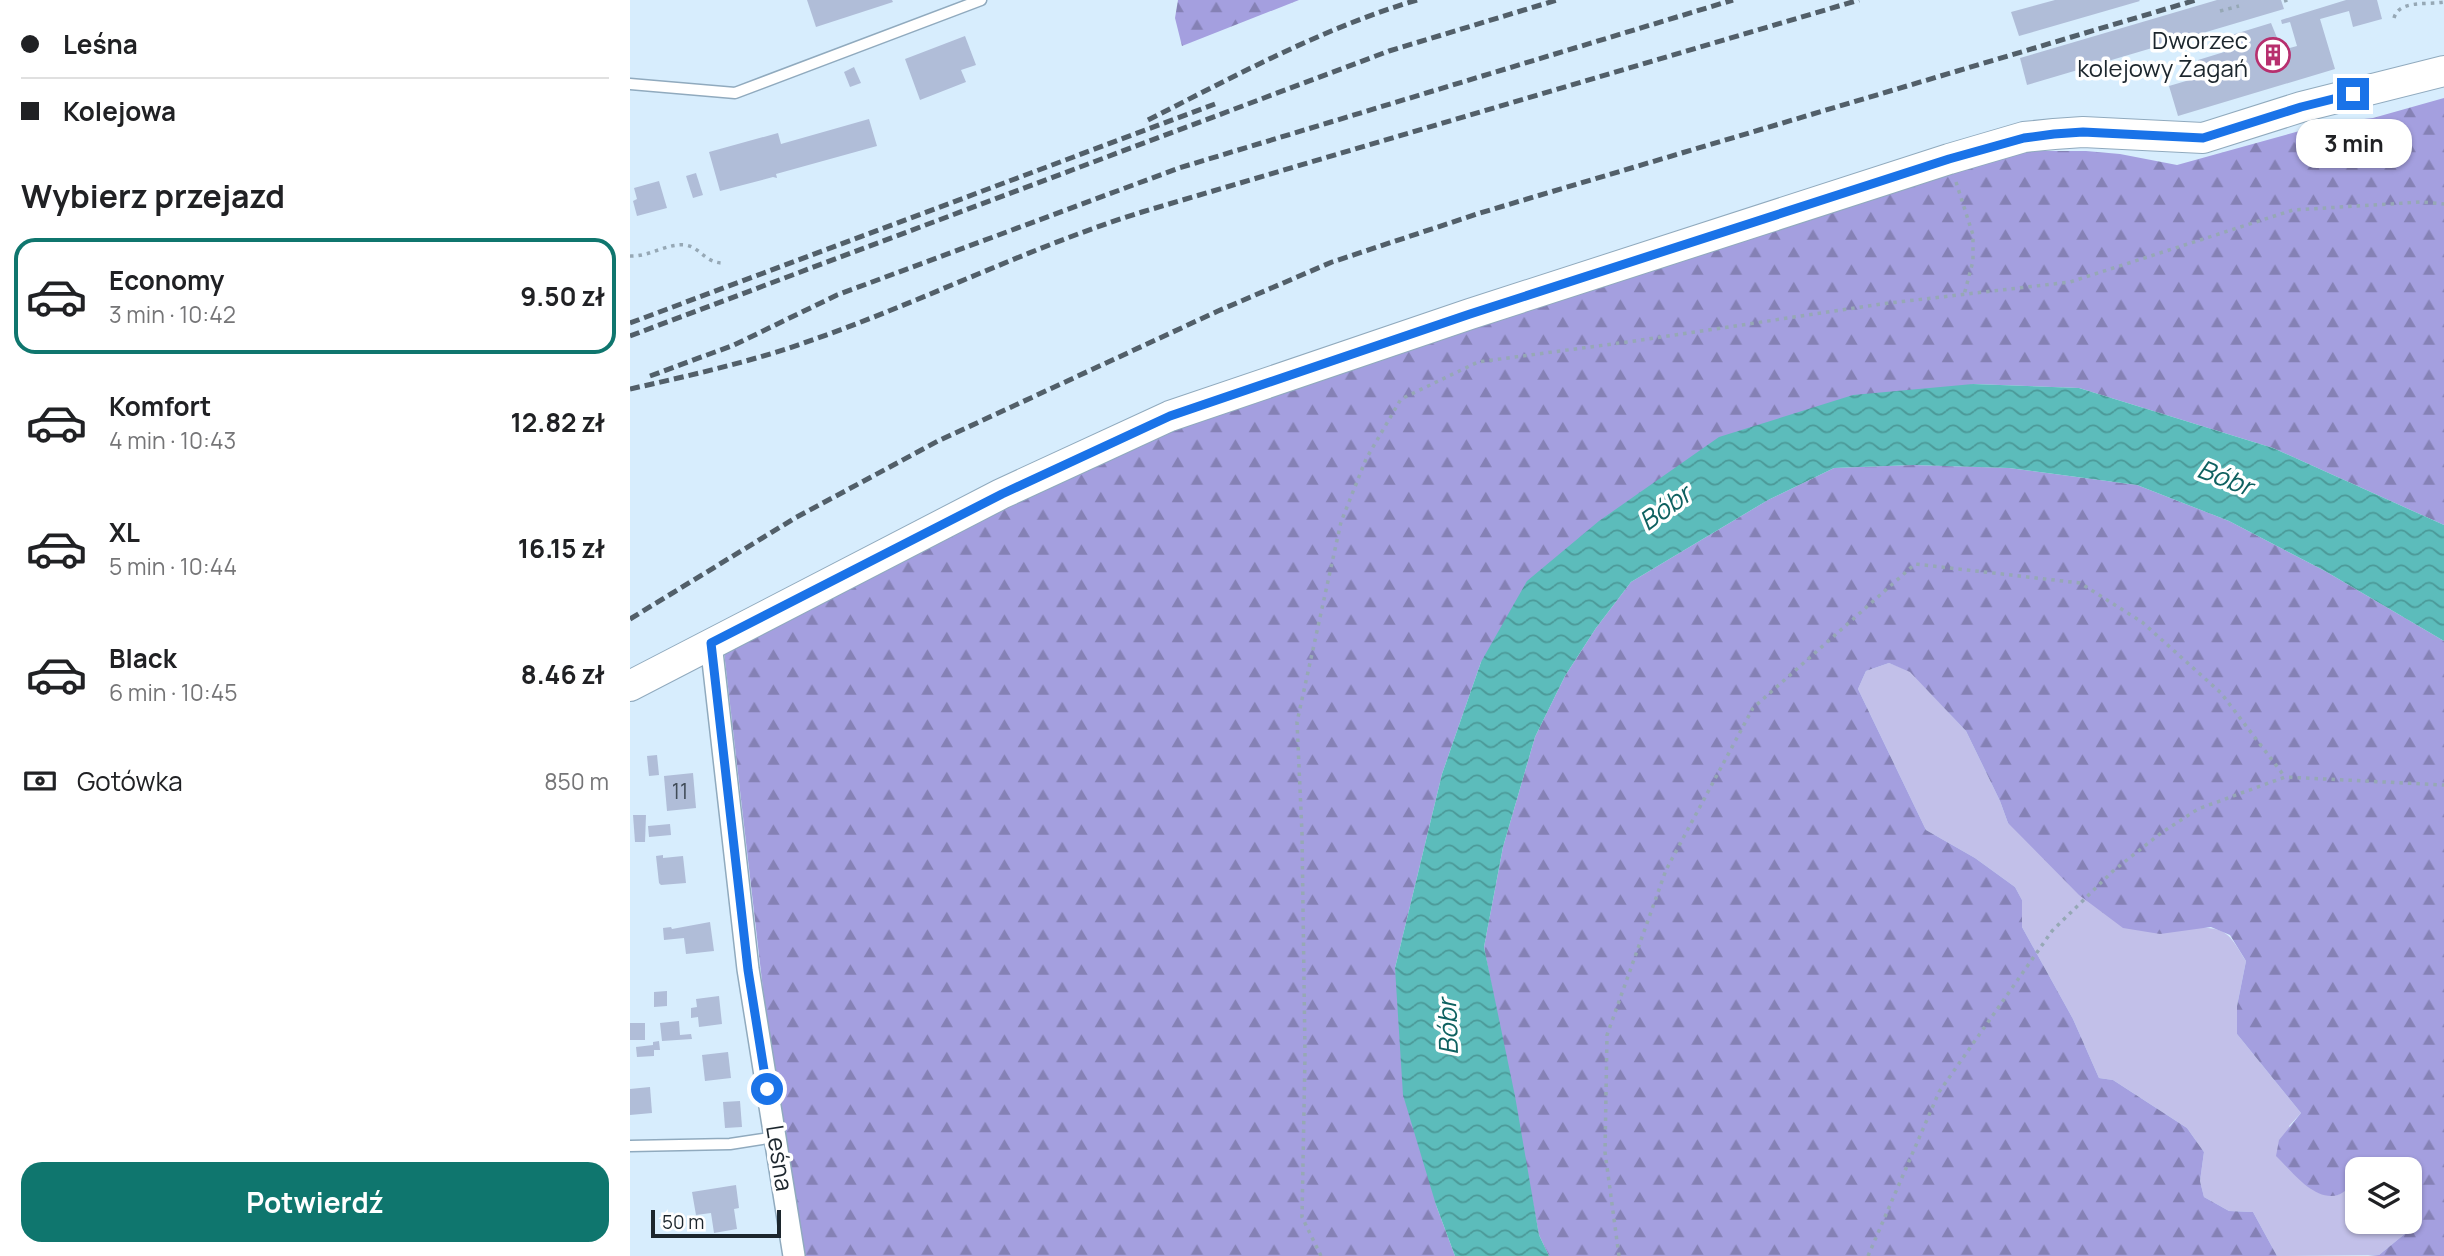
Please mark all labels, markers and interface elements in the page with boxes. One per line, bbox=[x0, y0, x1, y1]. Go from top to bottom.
place label: Dworzec kolejowy Żagań bbox=[2077, 23, 2248, 84]
text: Leśna bbox=[63, 26, 138, 62]
building icon: Dworzec kolejowy Żagań bbox=[2254, 36, 2292, 74]
route end bbox=[2337, 78, 2369, 110]
text: Kolejowa bbox=[63, 93, 176, 129]
callout: 3 min bbox=[2295, 119, 2411, 168]
text: 3 min bbox=[2324, 127, 2384, 159]
text: Wybierz przejazd bbox=[21, 174, 285, 218]
text: Economy bbox=[109, 262, 224, 298]
icon: car bbox=[25, 265, 88, 328]
text: 9.50 zł bbox=[520, 278, 605, 314]
text: 3 min · 10:42 bbox=[109, 298, 236, 330]
text: Komfort bbox=[109, 388, 211, 424]
icon: car bbox=[25, 391, 88, 454]
text: 12.82 zł bbox=[510, 404, 605, 440]
text: 4 min · 10:43 bbox=[109, 424, 236, 456]
water label: Bóbr bbox=[2193, 450, 2261, 505]
water label: Bóbr bbox=[1631, 474, 1701, 538]
text: XL bbox=[109, 514, 140, 550]
icon: car bbox=[25, 517, 88, 580]
text: 16.15 zł bbox=[518, 530, 605, 566]
text: 5 min · 10:44 bbox=[109, 550, 237, 582]
text: Black bbox=[109, 640, 177, 676]
icon: car bbox=[25, 643, 88, 706]
text: 8.46 zł bbox=[521, 656, 605, 692]
text: 6 min · 10:45 bbox=[109, 676, 238, 708]
icon: cash bbox=[21, 762, 59, 800]
text: Gotówka bbox=[77, 763, 183, 799]
text: 850 m bbox=[544, 765, 609, 797]
house number: 11 bbox=[672, 777, 688, 805]
water label: Bóbr bbox=[1428, 995, 1466, 1056]
route start bbox=[751, 1073, 783, 1105]
street label: Leśna bbox=[759, 1122, 802, 1193]
map controls bbox=[2345, 1157, 2422, 1234]
button: layers bbox=[2345, 1157, 2422, 1234]
button: Potwierdź bbox=[21, 1162, 609, 1242]
scale bar bbox=[651, 1207, 780, 1239]
text: 50 m bbox=[662, 1209, 704, 1235]

